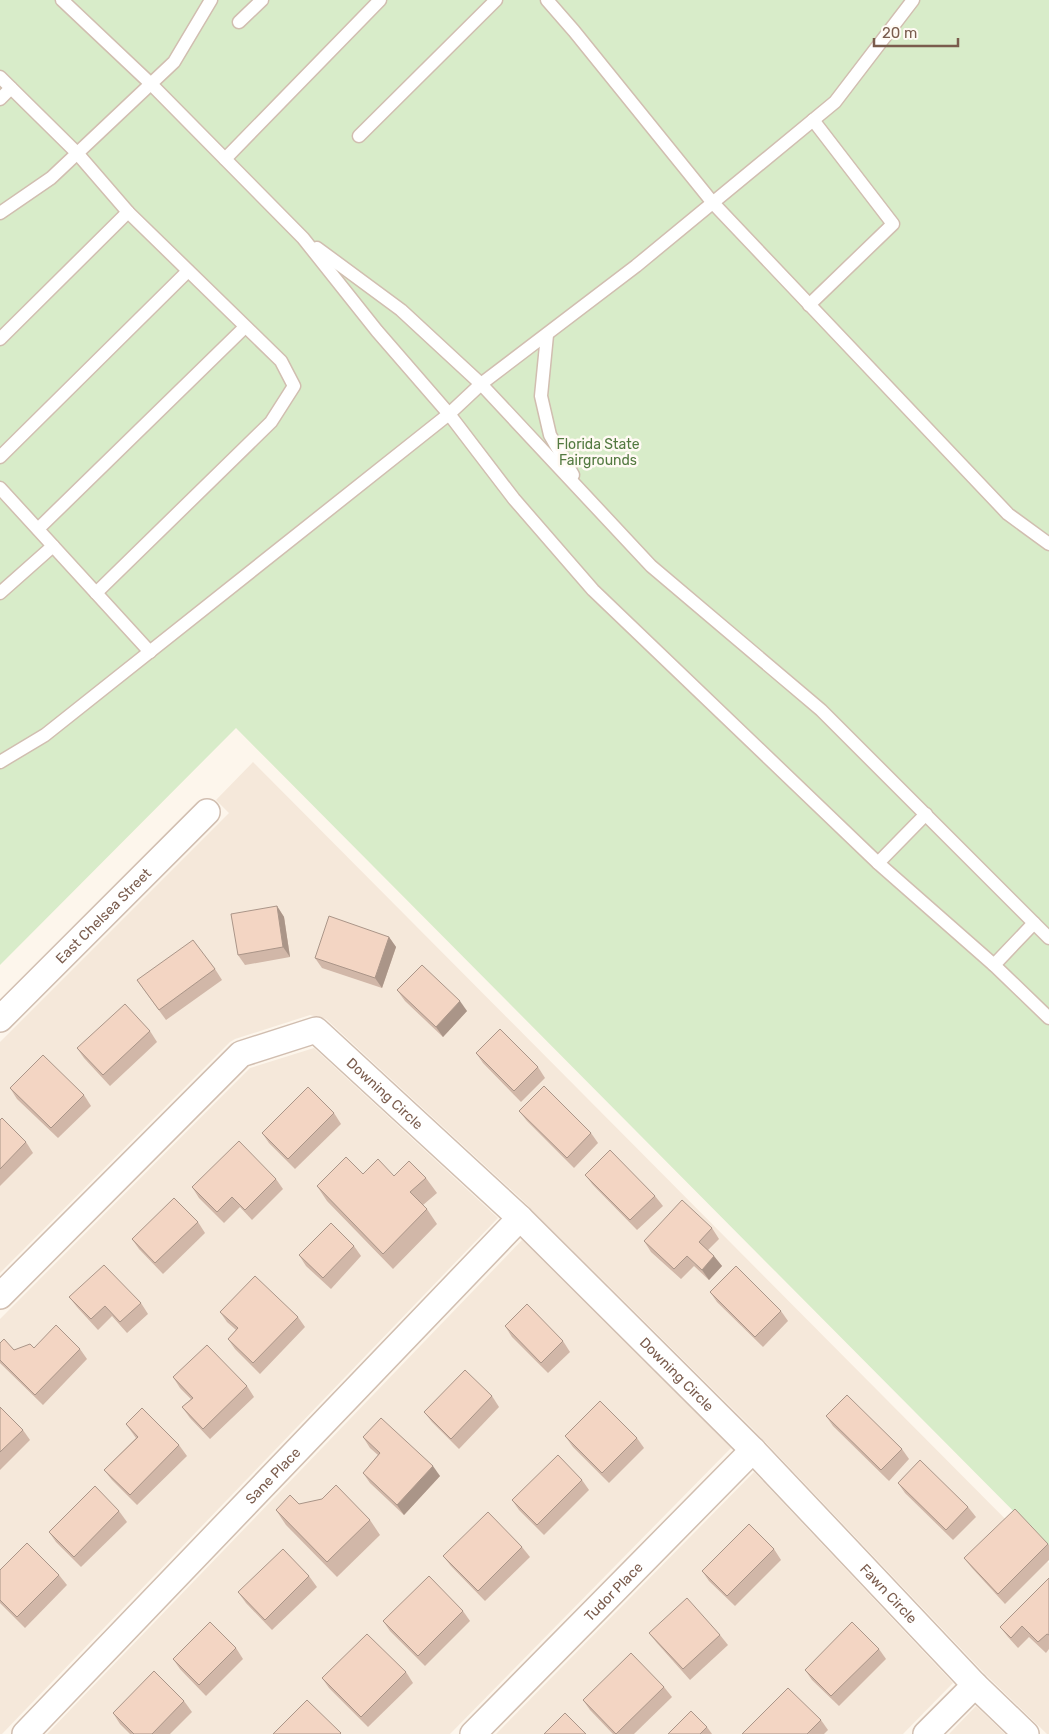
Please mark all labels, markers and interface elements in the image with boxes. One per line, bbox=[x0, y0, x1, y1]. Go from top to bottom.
scale bar bbox=[874, 15, 958, 47]
text: 20 m bbox=[882, 24, 917, 42]
park label: Florida State Fairgrounds bbox=[557, 436, 640, 469]
street label: East Chelsea Street bbox=[52, 864, 155, 967]
street label: Downing Circle bbox=[343, 1054, 427, 1133]
street label: Downing Circle bbox=[636, 1334, 718, 1415]
street label: Sane Place bbox=[242, 1444, 304, 1507]
street label: Tudor Place bbox=[581, 1558, 646, 1625]
street label: Fawn Circle bbox=[857, 1560, 921, 1627]

